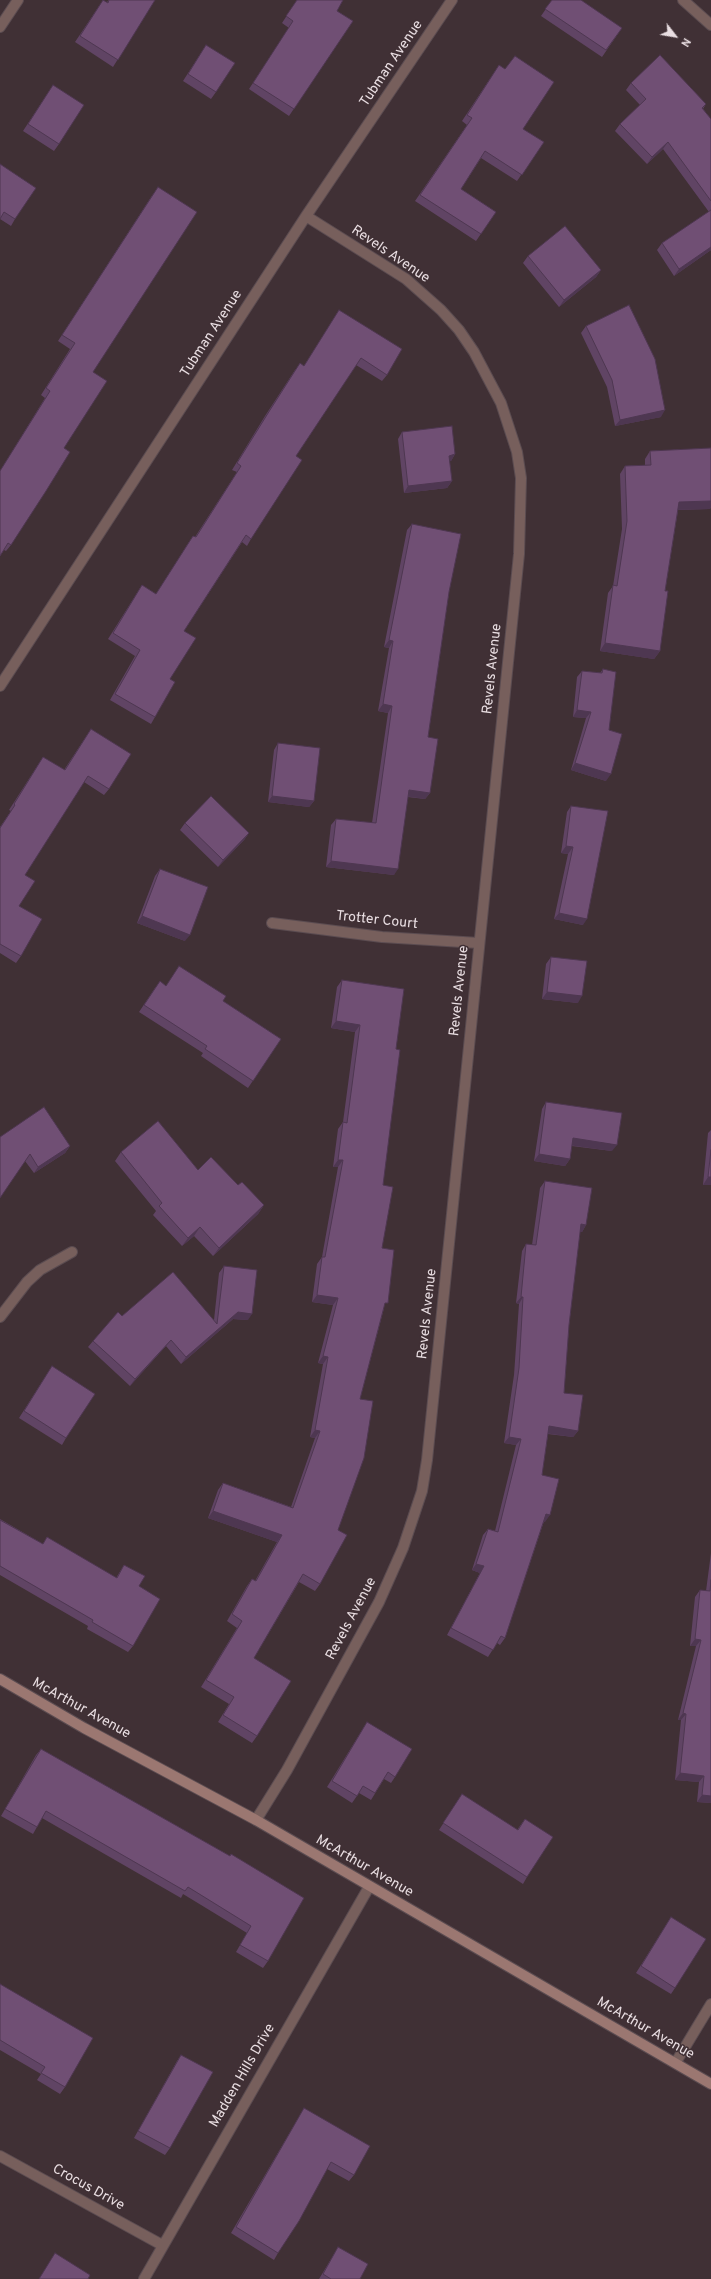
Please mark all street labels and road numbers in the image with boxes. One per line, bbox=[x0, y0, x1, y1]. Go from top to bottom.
street label: Tubman Avenue bbox=[357, 18, 427, 110]
street label: Revels Avenue bbox=[348, 223, 432, 287]
street label: Tubman Avenue bbox=[178, 287, 246, 381]
street label: Revels Avenue bbox=[480, 623, 506, 715]
street label: Trotter Court bbox=[335, 908, 419, 934]
street label: Revels Avenue bbox=[447, 945, 473, 1037]
street label: Revels Avenue bbox=[415, 1268, 441, 1360]
street label: Revels Avenue bbox=[323, 1575, 381, 1663]
street label: McArthur Avenue bbox=[29, 1675, 133, 1743]
street label: McArthur Avenue bbox=[312, 1832, 416, 1902]
street label: McArthur Avenue bbox=[593, 1994, 697, 2064]
street label: Madden Hills Drive bbox=[207, 2021, 279, 2131]
street label: Crocus Drive bbox=[49, 2161, 127, 2215]

